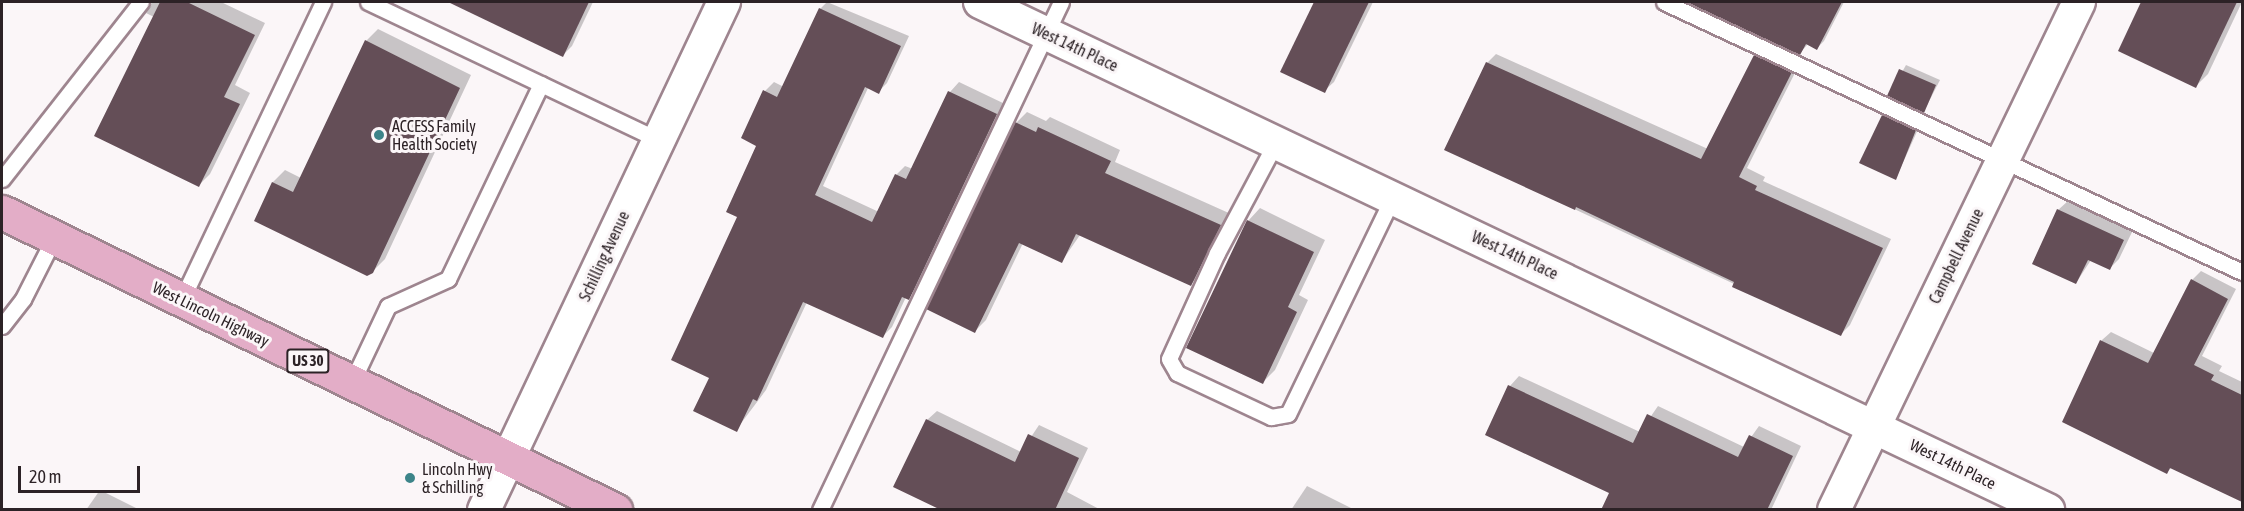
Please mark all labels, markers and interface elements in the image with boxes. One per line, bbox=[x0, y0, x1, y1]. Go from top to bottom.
street label: West 14th Place bbox=[1029, 19, 1121, 75]
place label: ACCESS Family Health Society bbox=[392, 116, 477, 154]
marker: ACCESS Family Health Society bbox=[370, 126, 388, 144]
street label: Campbell Avenue bbox=[1925, 205, 1987, 307]
street label: Schilling Avenue bbox=[575, 208, 633, 304]
street label: West 14th Place bbox=[1469, 227, 1561, 283]
street label: West Lincoln Highway bbox=[150, 278, 272, 350]
road number: US 30 bbox=[286, 349, 330, 373]
street label: West 14th Place bbox=[1907, 435, 1999, 493]
scale bar bbox=[21, 454, 142, 492]
place label: Lincoln Hwy & Schilling bbox=[422, 459, 493, 497]
text: 20 m bbox=[29, 466, 61, 487]
marker: Lincoln Hwy & Schilling bbox=[403, 471, 417, 485]

